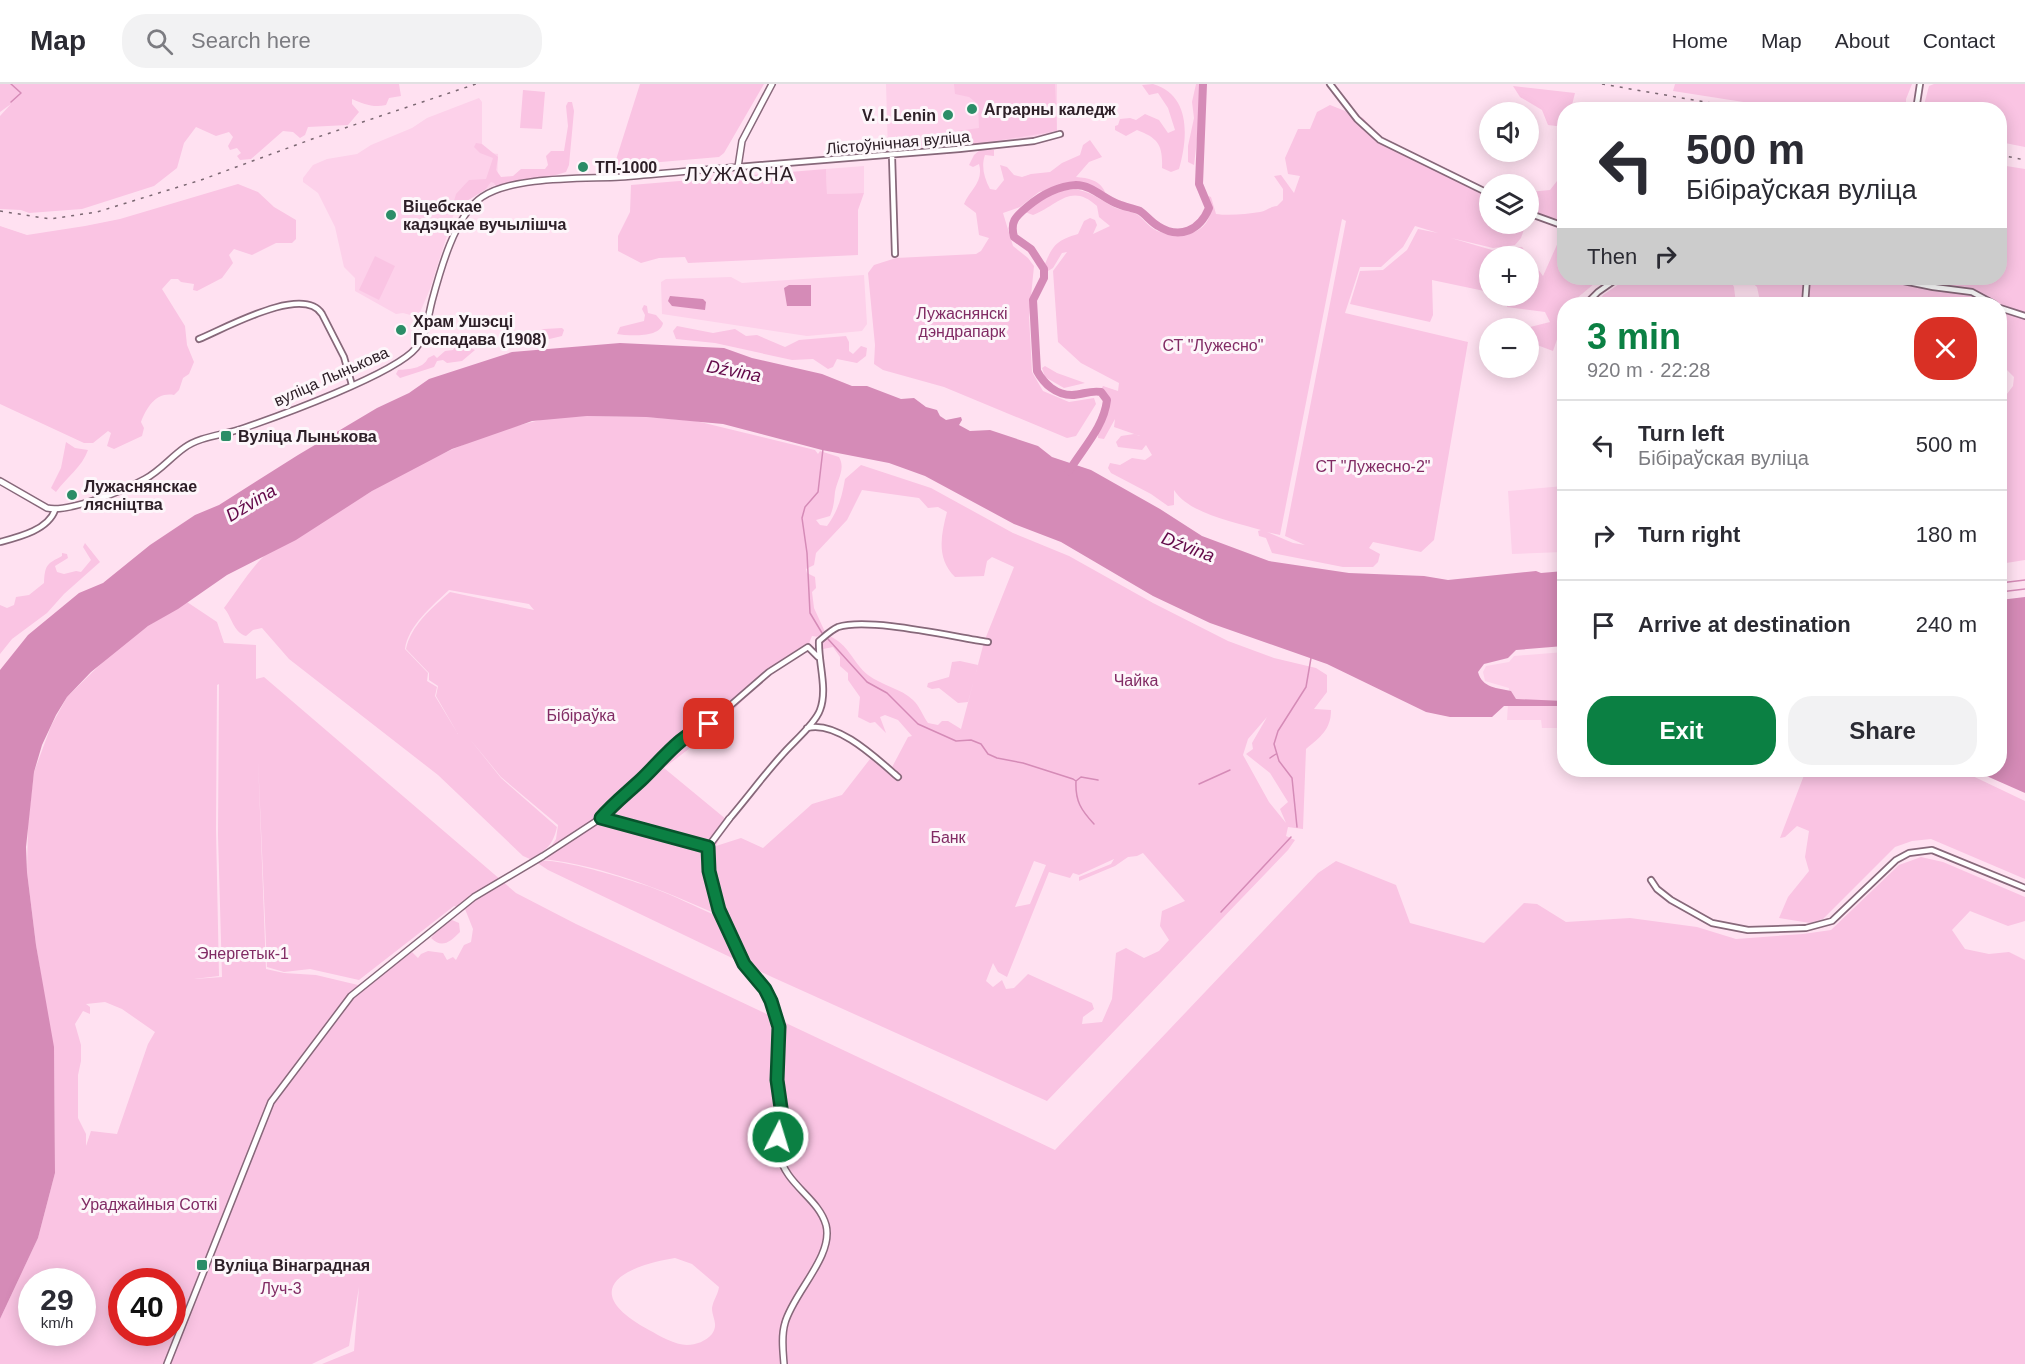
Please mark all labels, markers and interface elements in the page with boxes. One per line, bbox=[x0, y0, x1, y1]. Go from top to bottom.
search box bbox=[122, 14, 542, 68]
text: Map bbox=[30, 25, 86, 56]
icon: search bbox=[143, 25, 176, 58]
text: Search here bbox=[191, 28, 311, 53]
text: Home bbox=[1672, 29, 1728, 52]
text: Map bbox=[1761, 29, 1802, 52]
text: About bbox=[1835, 29, 1890, 52]
text: Contact bbox=[1923, 29, 1995, 52]
place label: Аграрны каледж bbox=[984, 101, 1116, 118]
marker: Аграрны каледж bbox=[965, 102, 979, 116]
map controls bbox=[1479, 102, 1539, 378]
button: sound bbox=[1479, 102, 1539, 162]
place label: V. I. Lenin bbox=[862, 107, 936, 124]
marker: V. I. Lenin bbox=[941, 108, 955, 122]
icon: left bbox=[1587, 126, 1665, 204]
text: 500 m bbox=[1686, 126, 1805, 173]
street label: Лістоўнічная вуліца bbox=[825, 128, 971, 157]
place label: ТП-1000 bbox=[595, 159, 657, 176]
marker: ТП-1000 bbox=[576, 160, 590, 174]
district label: ЛУЖАСНА bbox=[685, 163, 795, 185]
button: layers bbox=[1479, 174, 1539, 234]
text: Бібіраўская вуліца bbox=[1686, 175, 1917, 205]
place label: Віцебскае кадэцкае вучылішча bbox=[403, 198, 567, 233]
marker: Віцебскае кадэцкае вучылішча bbox=[384, 208, 398, 222]
icon: right bbox=[1649, 240, 1682, 273]
text: Then bbox=[1587, 244, 1637, 269]
button: + bbox=[1479, 246, 1539, 306]
park label: Лужаснянскі дэндрапарк bbox=[916, 305, 1008, 340]
place label: Храм Ушэсці Госпадава (1908) bbox=[413, 313, 547, 348]
text: 3 min bbox=[1587, 316, 1681, 357]
button: close bbox=[1914, 317, 1977, 380]
button: − bbox=[1479, 318, 1539, 378]
marker: Храм Ушэсці Госпадава (1908) bbox=[394, 323, 408, 337]
park label: СТ "Лужесно" bbox=[1163, 337, 1263, 354]
street label: вуліца Лынькова bbox=[271, 344, 391, 409]
water label: Dźvina bbox=[705, 356, 763, 386]
text: 920 m · 22:28 bbox=[1587, 359, 1710, 381]
text: Turn left bbox=[1638, 421, 1724, 446]
place label: Вуліца Лынькова bbox=[238, 428, 377, 445]
marker: Вуліца Лынькова bbox=[219, 429, 233, 443]
icon: left bbox=[1587, 429, 1620, 462]
text: 500 m bbox=[1916, 432, 1977, 457]
text: Бібіраўская вуліца bbox=[1638, 447, 1809, 469]
park label: СТ "Лужесно-2" bbox=[1315, 458, 1431, 475]
place label: Лужаснянскае лясніцтва bbox=[84, 478, 197, 513]
water label: Dźvina bbox=[222, 480, 280, 526]
marker: Лужаснянскае лясніцтва bbox=[65, 488, 79, 502]
icon: right bbox=[1587, 519, 1620, 552]
text: Turn right bbox=[1638, 522, 1740, 547]
text: 180 m bbox=[1916, 522, 1977, 547]
water label: Dźvina bbox=[1159, 528, 1217, 566]
icon: arrive bbox=[1587, 609, 1620, 642]
text: Arrive at destination bbox=[1638, 612, 1851, 637]
text: 240 m bbox=[1916, 612, 1977, 637]
park label: Чайка bbox=[1114, 672, 1158, 689]
button: Exit bbox=[1587, 696, 1776, 765]
button: Share bbox=[1788, 696, 1977, 765]
pin bbox=[683, 698, 734, 749]
park label: Бібіраўка bbox=[547, 707, 616, 724]
icon: arrive bbox=[692, 707, 725, 740]
park label: Банк bbox=[930, 829, 967, 846]
park label: Энергетык-1 bbox=[197, 945, 289, 962]
position arrow bbox=[746, 1105, 810, 1169]
park label: Ураджайныя Соткі bbox=[81, 1196, 217, 1213]
place label: Вуліца Вінаградная bbox=[214, 1257, 370, 1274]
marker: Вуліца Вінаградная bbox=[195, 1258, 209, 1272]
speed limit sign: 40 bbox=[108, 1268, 186, 1346]
park label: Луч-3 bbox=[260, 1280, 302, 1297]
text: 29 bbox=[40, 1283, 74, 1316]
text: km/h bbox=[41, 1314, 73, 1331]

